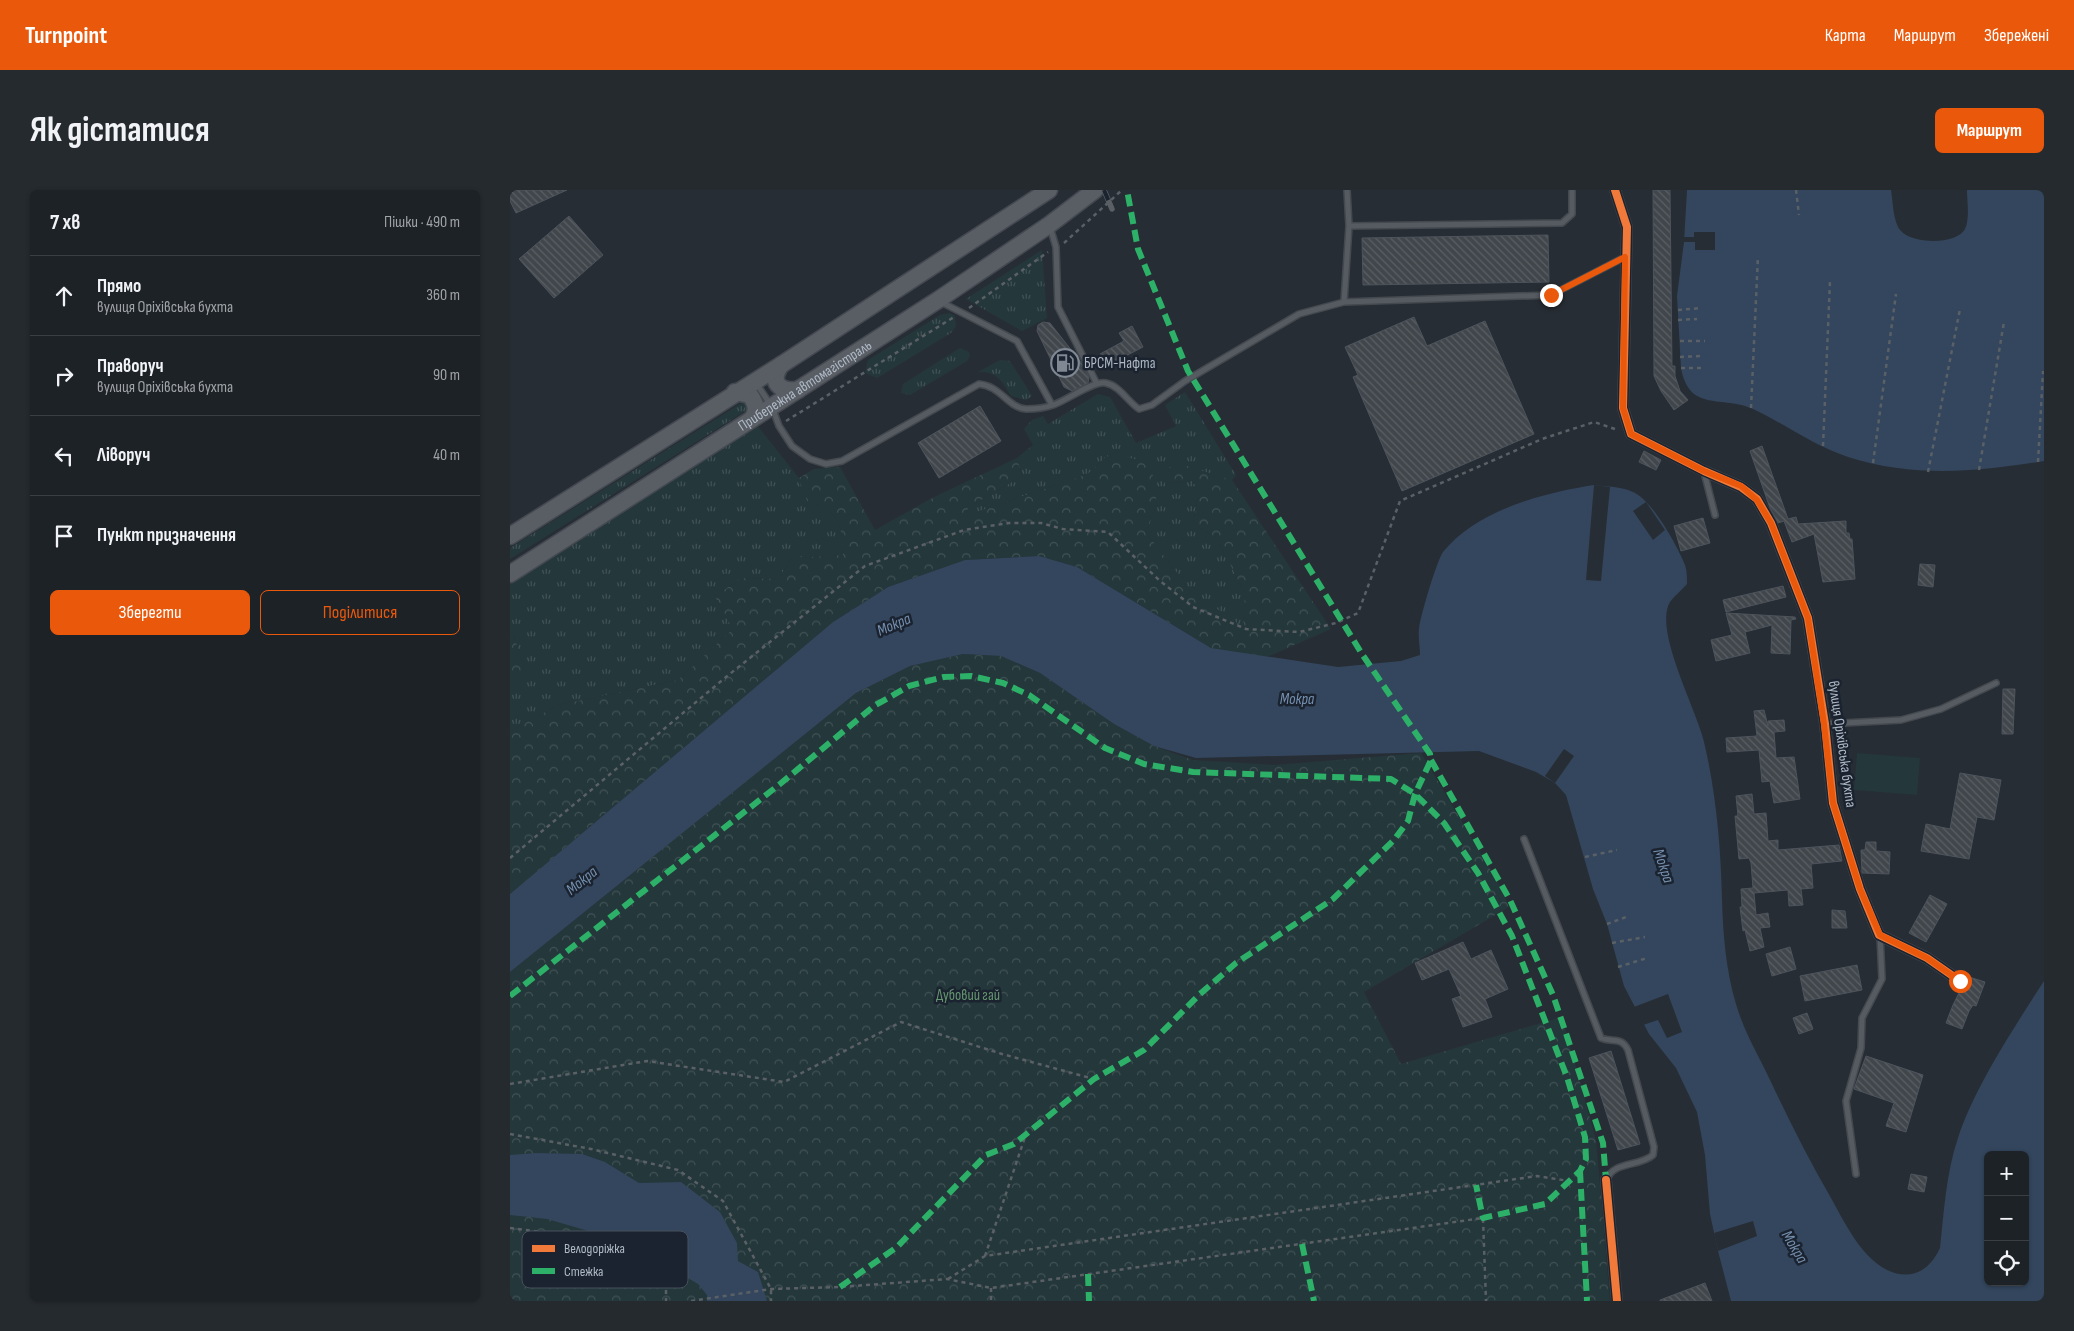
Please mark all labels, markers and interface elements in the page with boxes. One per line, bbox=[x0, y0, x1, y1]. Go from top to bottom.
text: Turnpoint bbox=[25, 21, 107, 50]
text: Карта bbox=[1825, 25, 1866, 46]
text: Маршрут bbox=[1894, 25, 1956, 46]
text: Збережені bbox=[1984, 25, 2049, 46]
button: Маршрут bbox=[1935, 108, 2044, 153]
text: Як дістатися bbox=[30, 109, 210, 152]
text: 7 хв bbox=[50, 210, 80, 235]
text: Пішки · 490 m bbox=[384, 213, 460, 232]
text: Прямо bbox=[97, 275, 141, 298]
icon: ahead bbox=[50, 282, 78, 310]
route end bbox=[1540, 284, 1563, 307]
text: 360 m bbox=[426, 286, 460, 305]
text: вулиця Оріхівська бухта bbox=[97, 298, 233, 317]
street label: Прибережна автомагістраль bbox=[734, 335, 875, 435]
fuel station icon: БРСМ-Нафта bbox=[1050, 348, 1080, 378]
place label: БРСМ-Нафта bbox=[1084, 354, 1156, 373]
text: Праворуч bbox=[97, 355, 164, 378]
icon: right bbox=[50, 362, 78, 390]
text: 90 m bbox=[433, 366, 460, 385]
text: вулиця Оріхівська бухта bbox=[97, 378, 233, 397]
icon: left bbox=[50, 442, 78, 470]
text: Ліворуч bbox=[97, 444, 150, 467]
text: 40 m bbox=[433, 446, 460, 465]
icon: arrive bbox=[50, 522, 78, 550]
text: Пункт призначення bbox=[97, 524, 236, 547]
button: Зберегти bbox=[50, 590, 250, 635]
button: Поділитися bbox=[260, 590, 460, 635]
water label: Мокра bbox=[874, 609, 914, 641]
street label: вулиця Оріхівська бухта bbox=[1824, 679, 1860, 809]
water label: Мокра bbox=[1280, 690, 1315, 709]
water label: Мокра bbox=[1648, 847, 1678, 886]
water label: Мокра bbox=[563, 862, 602, 899]
route start bbox=[1949, 970, 1972, 993]
park label: Дубовий гай bbox=[936, 986, 1000, 1005]
map controls bbox=[1984, 1151, 2029, 1286]
button: + bbox=[1984, 1151, 2029, 1196]
button: − bbox=[1984, 1196, 2029, 1241]
water label: Мокра bbox=[1777, 1227, 1811, 1267]
legend bbox=[522, 1231, 688, 1288]
text: Велодоріжка bbox=[564, 1240, 625, 1257]
button: locate bbox=[1984, 1241, 2029, 1286]
text: Стежка bbox=[564, 1263, 604, 1280]

